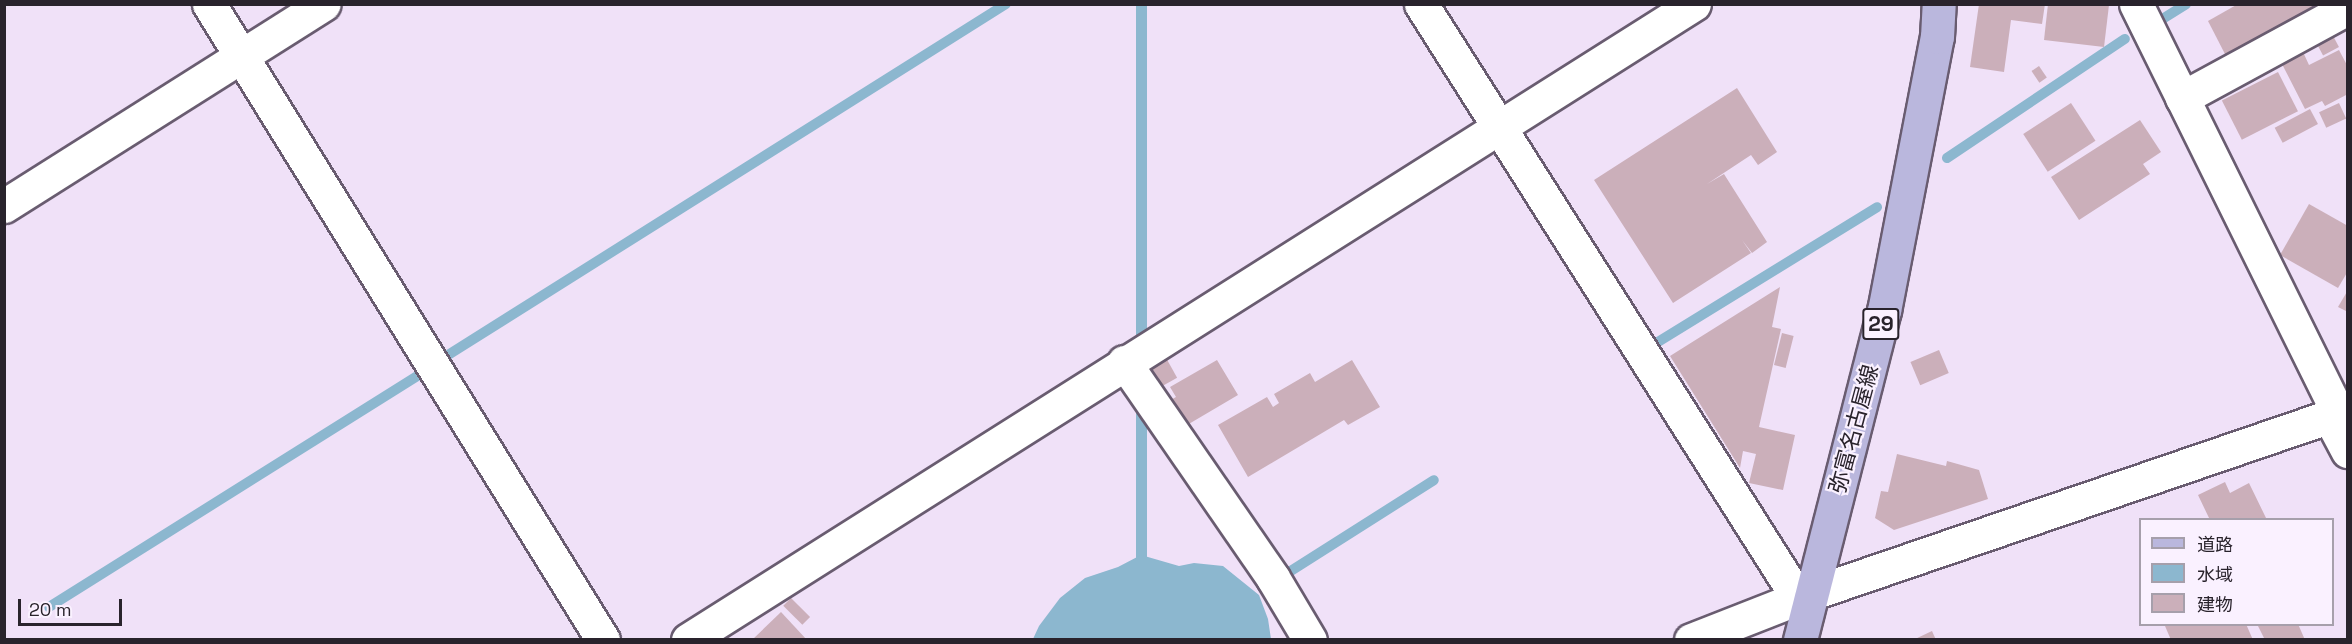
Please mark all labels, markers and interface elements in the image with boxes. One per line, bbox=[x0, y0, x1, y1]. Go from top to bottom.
road number: 29 bbox=[1862, 306, 1900, 342]
street label: 弥富名古屋線 bbox=[1824, 362, 1884, 496]
legend bbox=[2139, 518, 2334, 626]
text: 道路 bbox=[2197, 533, 2233, 556]
text: 水域 bbox=[2197, 563, 2233, 586]
scale bar bbox=[21, 587, 124, 625]
text: 建物 bbox=[2197, 593, 2233, 616]
text: 20 m bbox=[29, 598, 72, 621]

